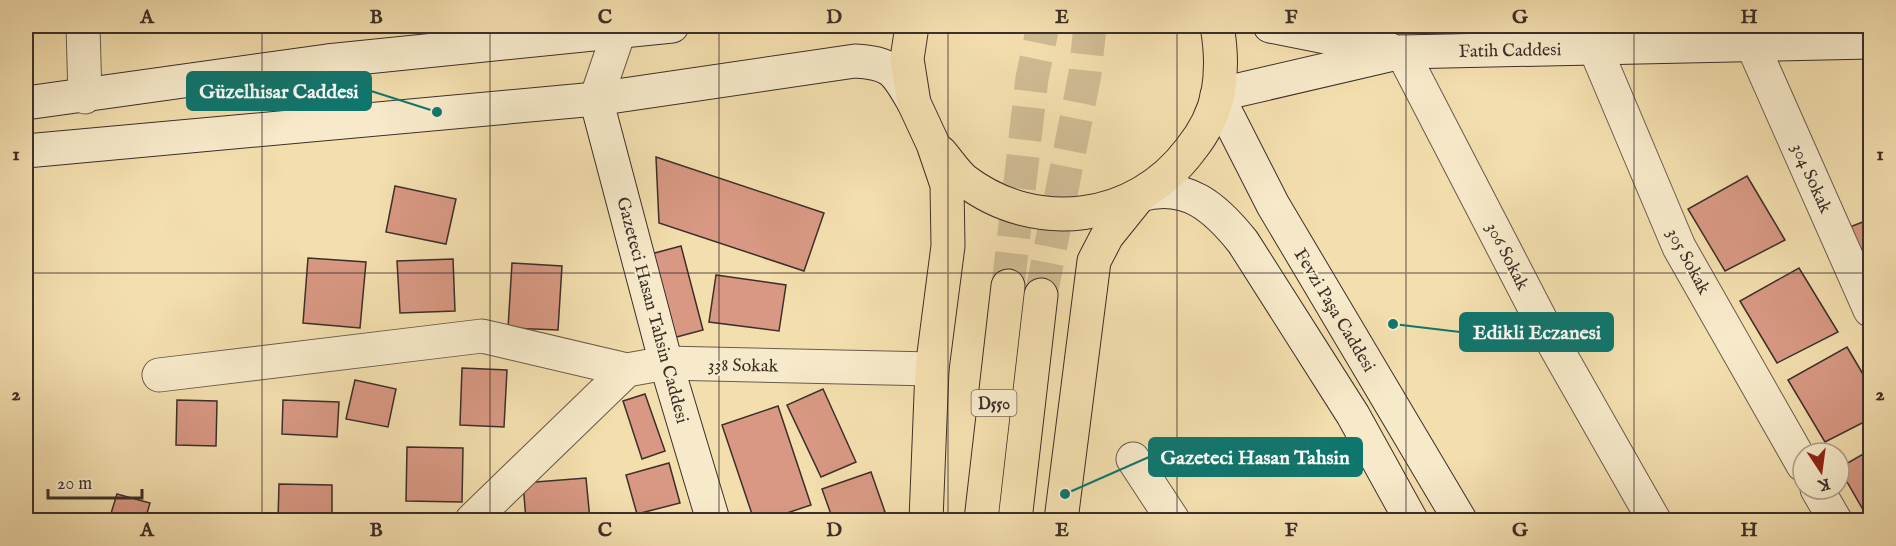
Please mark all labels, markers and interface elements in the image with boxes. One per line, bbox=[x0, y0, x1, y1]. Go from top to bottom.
text: A bbox=[139, 5, 155, 30]
text: B bbox=[369, 5, 383, 30]
text: C bbox=[598, 5, 612, 30]
text: D bbox=[826, 5, 842, 30]
text: E bbox=[1055, 5, 1069, 30]
text: F bbox=[1285, 5, 1298, 30]
text: G bbox=[1512, 5, 1529, 30]
text: H bbox=[1740, 5, 1758, 30]
street label: Fatih Caddesi bbox=[1458, 39, 1562, 64]
callout: Güzelhisar Caddesi bbox=[187, 72, 371, 110]
text: Güzelhisar Caddesi bbox=[199, 80, 359, 105]
street label: 304 Sokak bbox=[1785, 140, 1836, 218]
text: 1 bbox=[12, 142, 20, 167]
text: 1 bbox=[1876, 142, 1884, 167]
street label: Gazeteci Hasan Tahsin Caddesi bbox=[610, 195, 693, 426]
street label: 306 Sokak bbox=[1480, 219, 1534, 295]
street label: 305 Sokak bbox=[1661, 225, 1715, 299]
street label: Fevzi Paşa Caddesi bbox=[1288, 245, 1380, 377]
callout: Edikli Eczanesi bbox=[1460, 313, 1613, 351]
text: Edikli Eczanesi bbox=[1473, 321, 1602, 346]
street label: 338 Sokak bbox=[708, 354, 779, 379]
text: 2 bbox=[11, 382, 21, 407]
text: 2 bbox=[1875, 382, 1885, 407]
road number: D550 bbox=[972, 390, 1016, 416]
callout: Gazeteci Hasan Tahsin bbox=[1149, 438, 1362, 476]
north arrow bbox=[1791, 441, 1851, 501]
text: Gazeteci Hasan Tahsin bbox=[1160, 446, 1350, 471]
scale bar bbox=[48, 462, 142, 500]
text: 20 m bbox=[57, 473, 92, 496]
text: K bbox=[1815, 473, 1832, 495]
text: A bbox=[139, 518, 155, 543]
text: B bbox=[369, 518, 383, 543]
text: C bbox=[598, 518, 612, 543]
text: D bbox=[826, 518, 842, 543]
text: E bbox=[1055, 518, 1069, 543]
text: F bbox=[1285, 518, 1298, 543]
text: G bbox=[1512, 518, 1529, 543]
text: H bbox=[1740, 518, 1758, 543]

